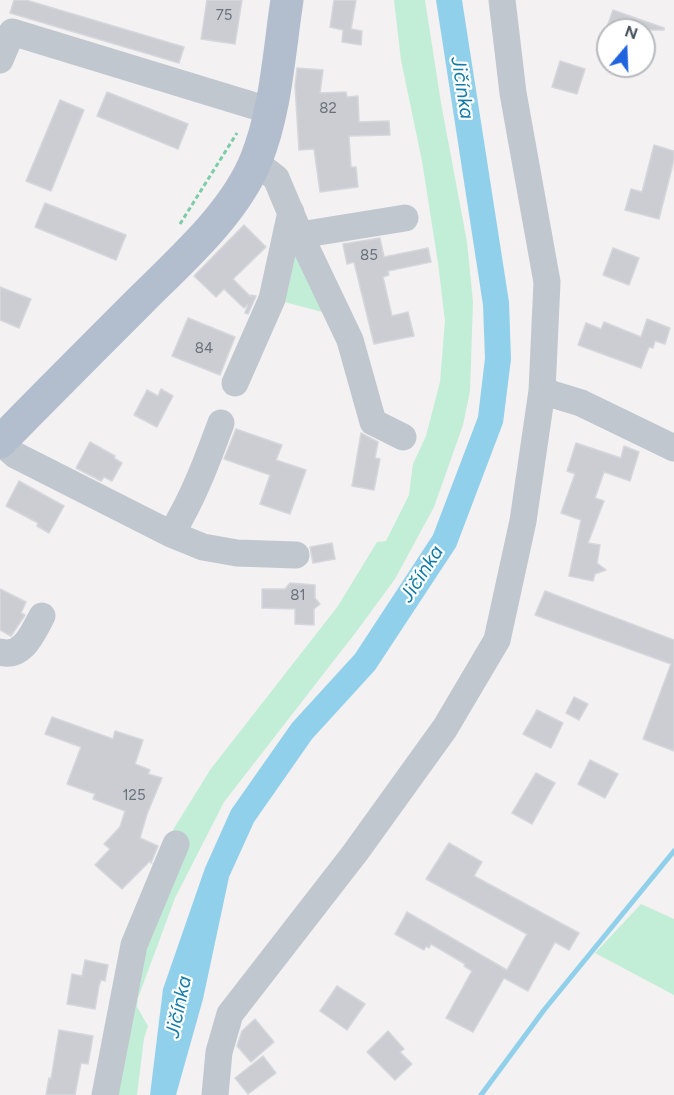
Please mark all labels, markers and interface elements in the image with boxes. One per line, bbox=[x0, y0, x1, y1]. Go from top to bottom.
house number: 75 bbox=[216, 7, 232, 25]
north arrow bbox=[596, 18, 656, 78]
text: N bbox=[622, 21, 640, 43]
water label: Jičínka bbox=[445, 55, 479, 121]
house number: 82 bbox=[319, 100, 337, 118]
house number: 85 bbox=[360, 247, 378, 265]
house number: 84 bbox=[195, 340, 213, 358]
water label: Jičínka bbox=[395, 541, 449, 607]
house number: 81 bbox=[290, 587, 306, 605]
house number: 125 bbox=[122, 787, 146, 805]
water label: Jičínka bbox=[161, 974, 197, 1040]

